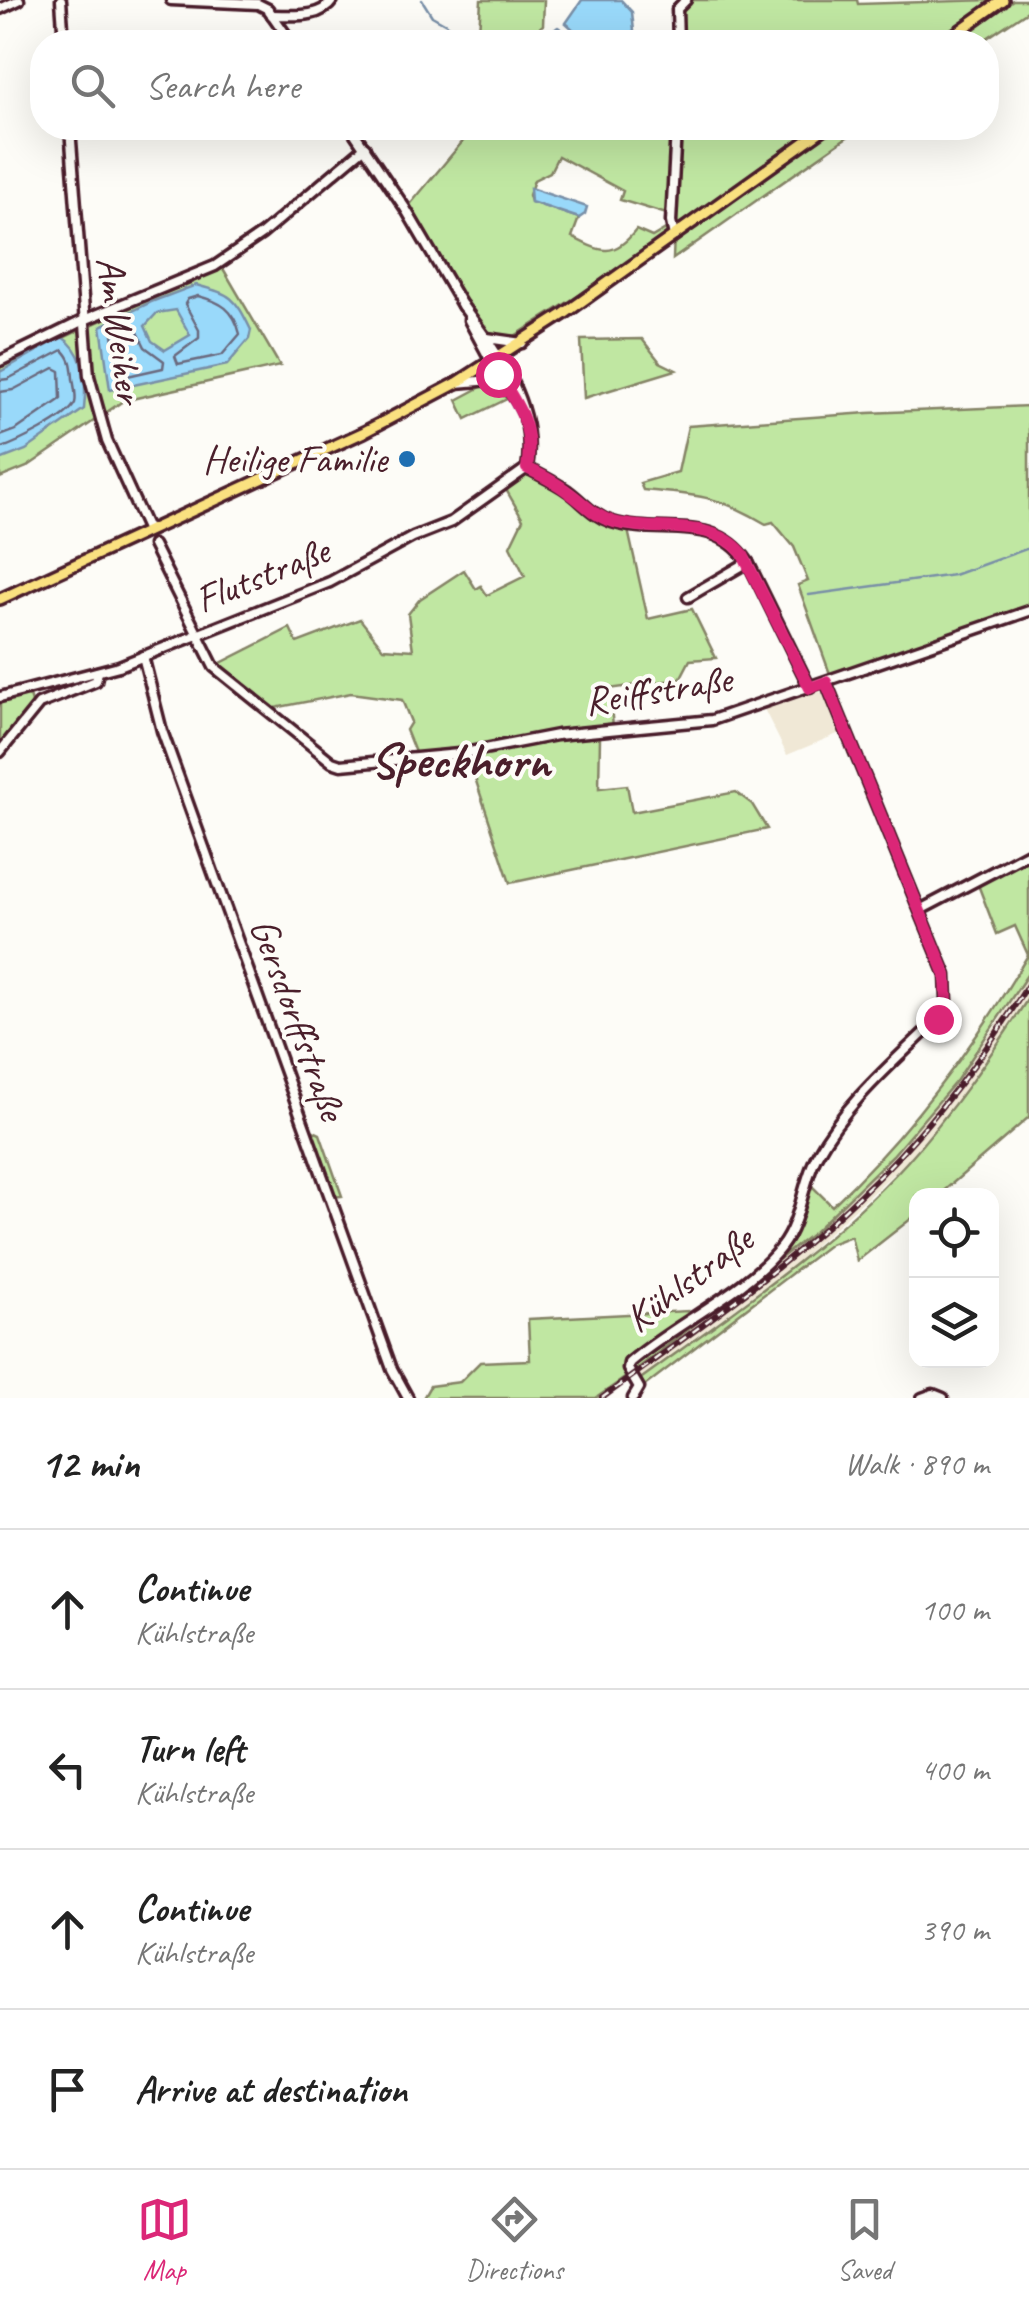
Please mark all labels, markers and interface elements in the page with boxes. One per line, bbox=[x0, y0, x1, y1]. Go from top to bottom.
search box bbox=[30, 30, 999, 140]
icon: search bbox=[65, 58, 120, 113]
text: Search here bbox=[145, 62, 300, 109]
street label: Am Weiher bbox=[85, 254, 156, 410]
route start bbox=[476, 352, 522, 398]
place label: Heilige Familie bbox=[203, 434, 390, 484]
marker: Heilige Familie bbox=[396, 448, 418, 470]
street label: Flutstraße bbox=[188, 524, 339, 624]
street label: Reiffstraße bbox=[581, 653, 738, 726]
district label: Speckhorn bbox=[370, 729, 553, 792]
street label: Gersdorffstraße bbox=[238, 911, 359, 1130]
route end bbox=[916, 997, 962, 1043]
map controls bbox=[909, 1188, 999, 1368]
button: locate bbox=[909, 1188, 999, 1278]
street label: Kühlstraße bbox=[615, 1213, 765, 1343]
button: layers bbox=[909, 1278, 999, 1368]
text: 12 min bbox=[40, 1437, 139, 1490]
text: Walk · 890 m bbox=[845, 1443, 989, 1484]
text: Continue bbox=[135, 1565, 249, 1612]
icon: ahead bbox=[40, 1582, 95, 1637]
text: 100 m bbox=[920, 1589, 989, 1630]
text: Kühlstraße bbox=[135, 1612, 253, 1653]
text: Turn left bbox=[135, 1725, 245, 1772]
icon: left bbox=[40, 1742, 95, 1797]
text: 400 m bbox=[920, 1749, 989, 1790]
text: Kühlstraße bbox=[135, 1772, 253, 1813]
text: Continue bbox=[135, 1885, 249, 1932]
icon: ahead bbox=[40, 1902, 95, 1957]
text: 390 m bbox=[920, 1909, 989, 1950]
text: Kühlstraße bbox=[135, 1932, 253, 1973]
icon: arrive bbox=[40, 2062, 95, 2117]
text: Arrive at destination bbox=[135, 2066, 407, 2113]
tab: Map bbox=[137, 2192, 192, 2287]
tab: Directions bbox=[466, 2192, 563, 2287]
tab: Saved bbox=[837, 2192, 892, 2287]

